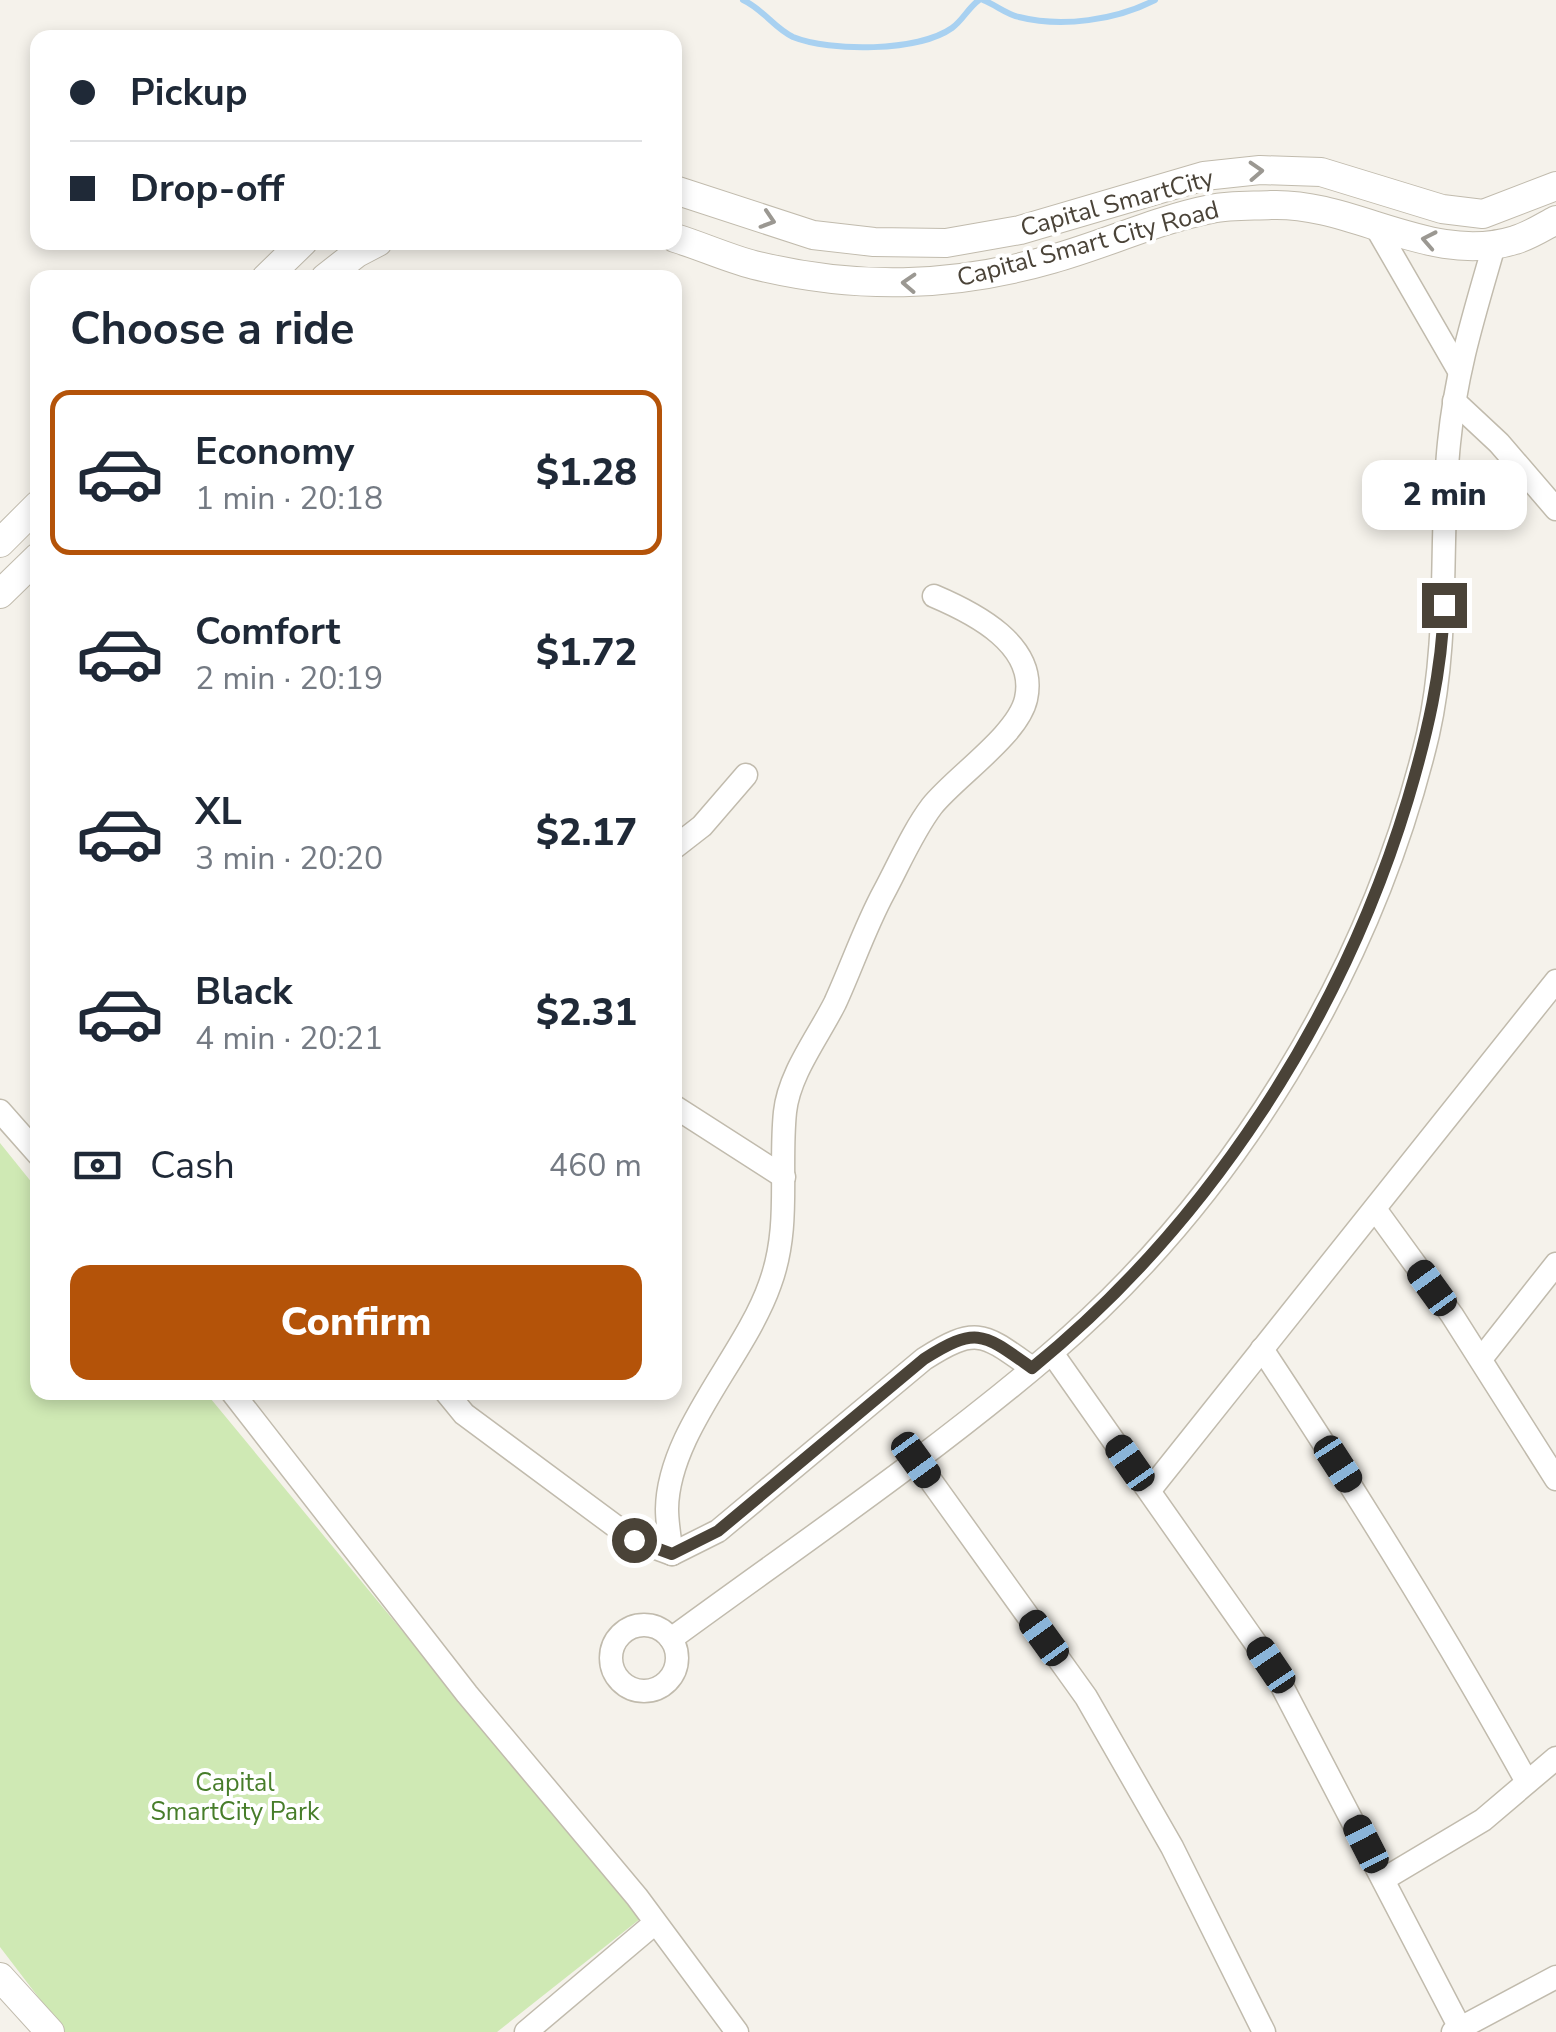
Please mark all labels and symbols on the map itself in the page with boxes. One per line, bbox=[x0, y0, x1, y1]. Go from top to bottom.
street label: Capital SmartCity bbox=[1017, 161, 1217, 245]
one-way arrow bbox=[1248, 161, 1264, 182]
street label: Capital Smart City Road bbox=[953, 193, 1223, 295]
one-way arrow bbox=[758, 208, 775, 229]
one-way arrow bbox=[1421, 230, 1438, 251]
one-way arrow bbox=[901, 273, 917, 294]
callout: 2 min bbox=[1362, 460, 1526, 530]
route end bbox=[1422, 583, 1467, 628]
car bbox=[1402, 1255, 1462, 1321]
car bbox=[886, 1427, 946, 1493]
car bbox=[1101, 1430, 1159, 1496]
car bbox=[1309, 1431, 1367, 1497]
route start bbox=[612, 1518, 657, 1563]
car bbox=[1014, 1605, 1074, 1671]
car bbox=[1242, 1632, 1300, 1698]
park label: Capital SmartCity Park bbox=[150, 1766, 320, 1829]
car bbox=[1339, 1810, 1393, 1878]

